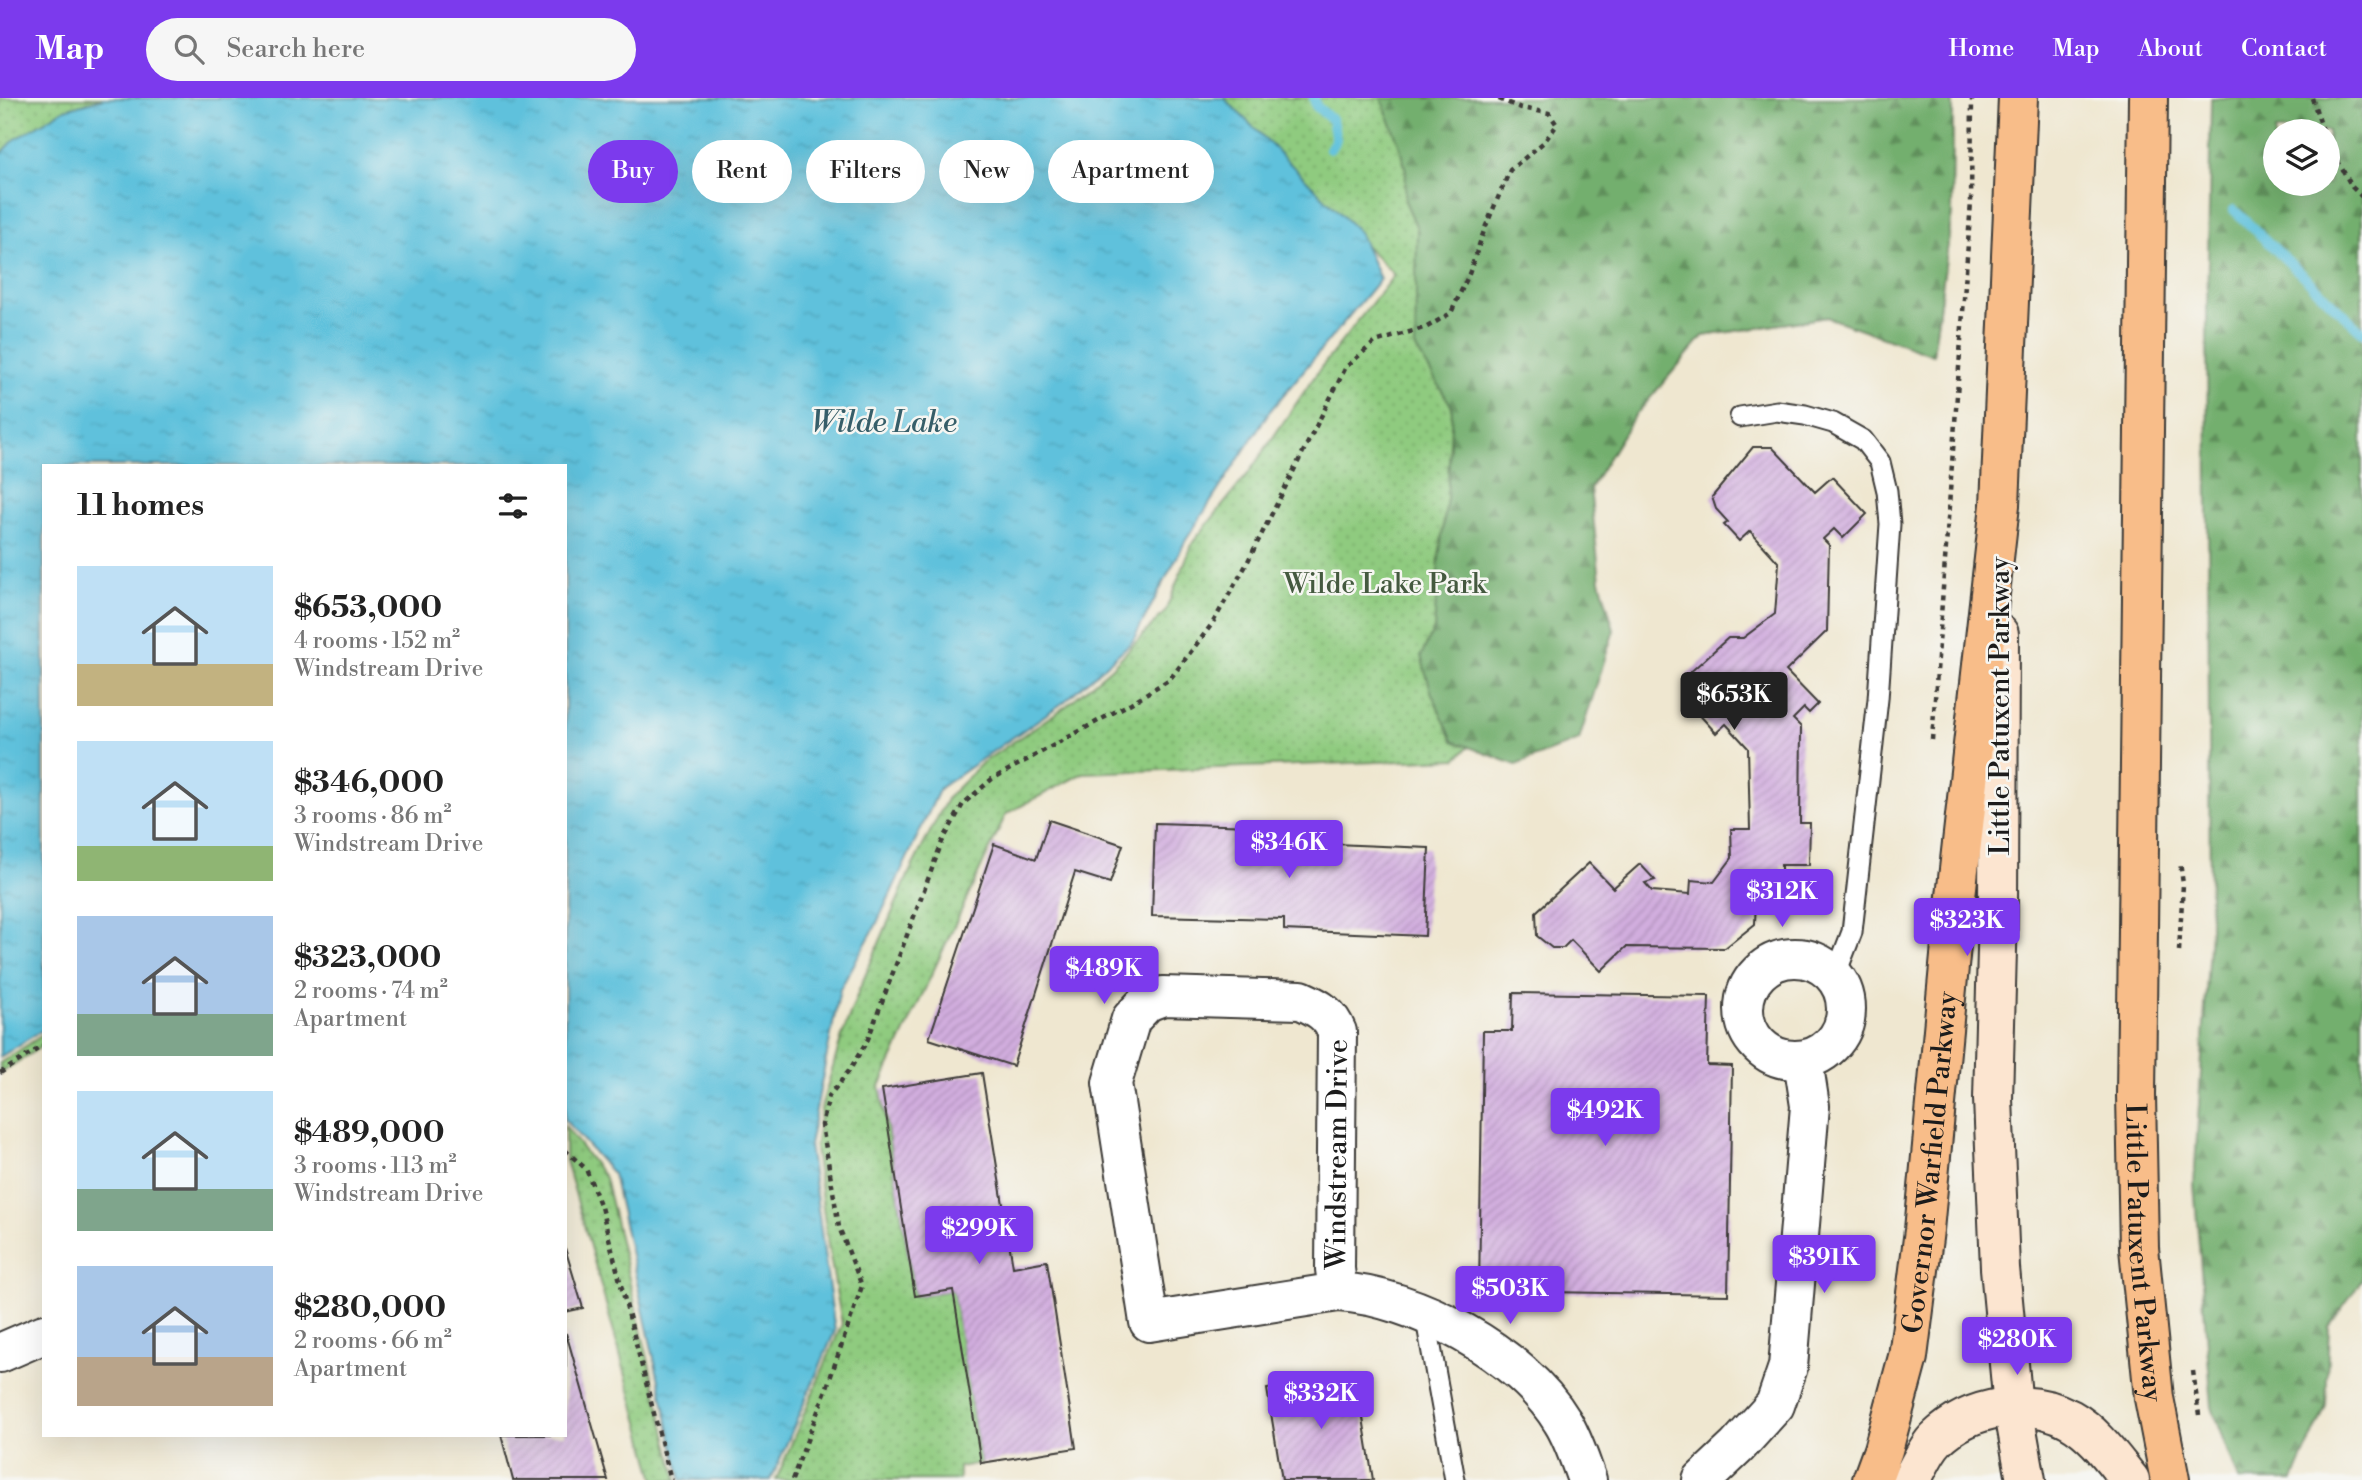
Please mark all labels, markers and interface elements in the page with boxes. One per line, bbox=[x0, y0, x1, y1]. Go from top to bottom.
search box bbox=[146, 18, 636, 81]
text: Map bbox=[35, 29, 104, 70]
icon: search bbox=[170, 30, 208, 68]
text: Search here bbox=[226, 33, 365, 65]
text: Home bbox=[1949, 34, 2014, 64]
text: Map bbox=[2052, 34, 2100, 64]
text: About bbox=[2138, 34, 2203, 64]
text: Contact bbox=[2241, 34, 2327, 64]
map controls bbox=[2263, 119, 2340, 196]
button: layers bbox=[2263, 119, 2340, 196]
chip: Buy bbox=[588, 140, 678, 203]
chip: Rent bbox=[692, 140, 792, 203]
chip: Filters bbox=[806, 140, 925, 203]
chip: New bbox=[939, 140, 1034, 203]
chip: Apartment bbox=[1048, 140, 1214, 203]
water label: Wilde Lake bbox=[811, 404, 957, 442]
text: 11 homes bbox=[77, 487, 204, 525]
icon: filters bbox=[494, 487, 532, 525]
street label: Little Patuxent Parkway bbox=[1983, 556, 2018, 855]
park label: Wilde Lake Park bbox=[1283, 567, 1488, 602]
text: $653,000 bbox=[294, 589, 442, 627]
icon: home bbox=[133, 594, 217, 678]
text: 4 rooms · 152 m² bbox=[294, 627, 460, 655]
text: Windstream Drive bbox=[294, 655, 483, 683]
pin: $653K bbox=[1685, 672, 1783, 732]
text: $653K bbox=[1697, 681, 1771, 709]
text: $346,000 bbox=[294, 764, 444, 802]
icon: home bbox=[133, 769, 217, 853]
text: 3 rooms · 86 m² bbox=[294, 802, 451, 830]
pin: $346K bbox=[1240, 820, 1338, 880]
text: $346K bbox=[1251, 829, 1327, 857]
text: Windstream Drive bbox=[294, 830, 483, 858]
pin: $312K bbox=[1733, 870, 1831, 929]
text: $312K bbox=[1746, 878, 1818, 906]
pin: $323K bbox=[1918, 898, 2016, 958]
text: $323K bbox=[1930, 907, 2004, 935]
text: $323,000 bbox=[294, 939, 441, 977]
icon: home bbox=[133, 944, 217, 1028]
pin: $489K bbox=[1055, 946, 1153, 1006]
text: $489K bbox=[1066, 955, 1142, 983]
text: 2 rooms · 74 m² bbox=[294, 977, 448, 1005]
street label: Governor Warfield Parkway bbox=[1895, 990, 1966, 1336]
text: Apartment bbox=[294, 1005, 407, 1033]
street label: Windstream Drive bbox=[1319, 1039, 1356, 1271]
pin: $492K bbox=[1556, 1088, 1654, 1148]
text: $492K bbox=[1567, 1097, 1643, 1125]
street label: Little Patuxent Parkway bbox=[2117, 1103, 2170, 1404]
text: $489,000 bbox=[294, 1114, 445, 1152]
icon: home bbox=[133, 1119, 217, 1203]
text: 3 rooms · 113 m² bbox=[294, 1152, 457, 1180]
text: Windstream Drive bbox=[294, 1180, 483, 1208]
pin: $299K bbox=[930, 1206, 1028, 1266]
text: $299K bbox=[941, 1215, 1017, 1243]
pin: $391K bbox=[1775, 1236, 1873, 1295]
text: $391K bbox=[1789, 1244, 1859, 1272]
pin: $503K bbox=[1461, 1266, 1559, 1326]
text: $503K bbox=[1471, 1275, 1549, 1303]
text: $280,000 bbox=[294, 1289, 446, 1327]
icon: home bbox=[133, 1294, 217, 1378]
pin: $280K bbox=[1968, 1318, 2066, 1377]
text: $280K bbox=[1978, 1326, 2056, 1354]
text: 2 rooms · 66 m² bbox=[294, 1327, 452, 1355]
text: Apartment bbox=[294, 1355, 407, 1383]
pin: $332K bbox=[1272, 1372, 1370, 1431]
text: $332K bbox=[1284, 1380, 1358, 1408]

